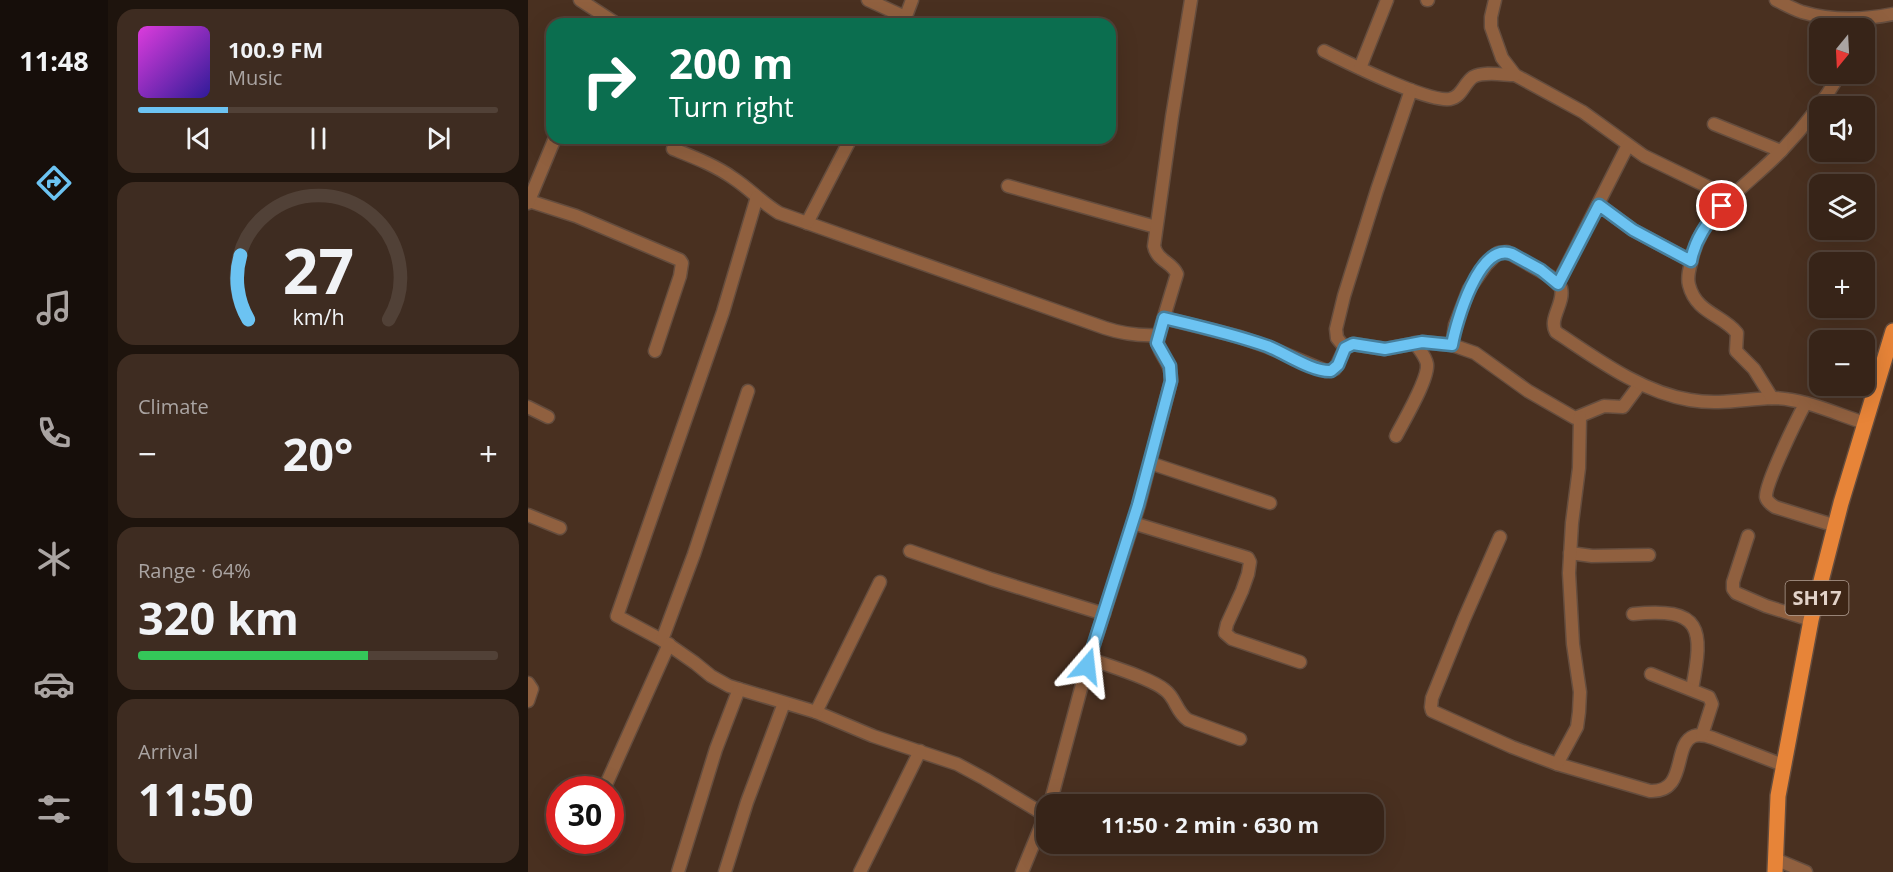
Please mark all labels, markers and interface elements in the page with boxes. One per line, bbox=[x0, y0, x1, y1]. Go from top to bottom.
north arrow bbox=[1809, 18, 1875, 84]
map controls bbox=[1809, 18, 1875, 396]
text: 100.9 FM bbox=[228, 34, 323, 64]
text: 200 m bbox=[669, 34, 793, 91]
text: 11:48 bbox=[19, 42, 89, 79]
icon: right bbox=[570, 42, 648, 120]
text: Music bbox=[228, 64, 282, 91]
text: Turn right bbox=[669, 88, 794, 125]
button: sound bbox=[1809, 96, 1875, 162]
icon: previous bbox=[182, 122, 215, 155]
icon: pause bbox=[302, 122, 335, 155]
icon: next bbox=[422, 122, 455, 155]
icon: directions bbox=[33, 162, 75, 204]
button: layers bbox=[1809, 174, 1875, 240]
pin bbox=[1696, 180, 1747, 231]
icon: arrive bbox=[1705, 189, 1738, 222]
text: 27 bbox=[282, 228, 354, 313]
button: + bbox=[1809, 252, 1875, 318]
icon: music bbox=[33, 287, 75, 329]
text: km/h bbox=[292, 303, 344, 332]
button: − bbox=[1809, 330, 1875, 396]
text: Climate bbox=[138, 393, 209, 420]
icon: phone bbox=[33, 412, 75, 454]
text: 20° bbox=[283, 423, 353, 484]
text: − bbox=[138, 431, 157, 476]
text: + bbox=[479, 431, 498, 476]
icon: climate bbox=[33, 538, 75, 580]
text: Range · 64% bbox=[138, 557, 251, 584]
road number: SH17 bbox=[1786, 581, 1848, 615]
text: 320 km bbox=[138, 587, 299, 648]
position arrow bbox=[1055, 634, 1119, 698]
icon: car bbox=[33, 663, 75, 705]
text: Arrival bbox=[138, 738, 198, 765]
text: 11:50 bbox=[138, 768, 254, 829]
speed limit sign: 30 bbox=[546, 776, 624, 854]
icon: filters bbox=[33, 788, 75, 830]
text: 11:50 · 2 min · 630 m bbox=[1101, 809, 1319, 839]

